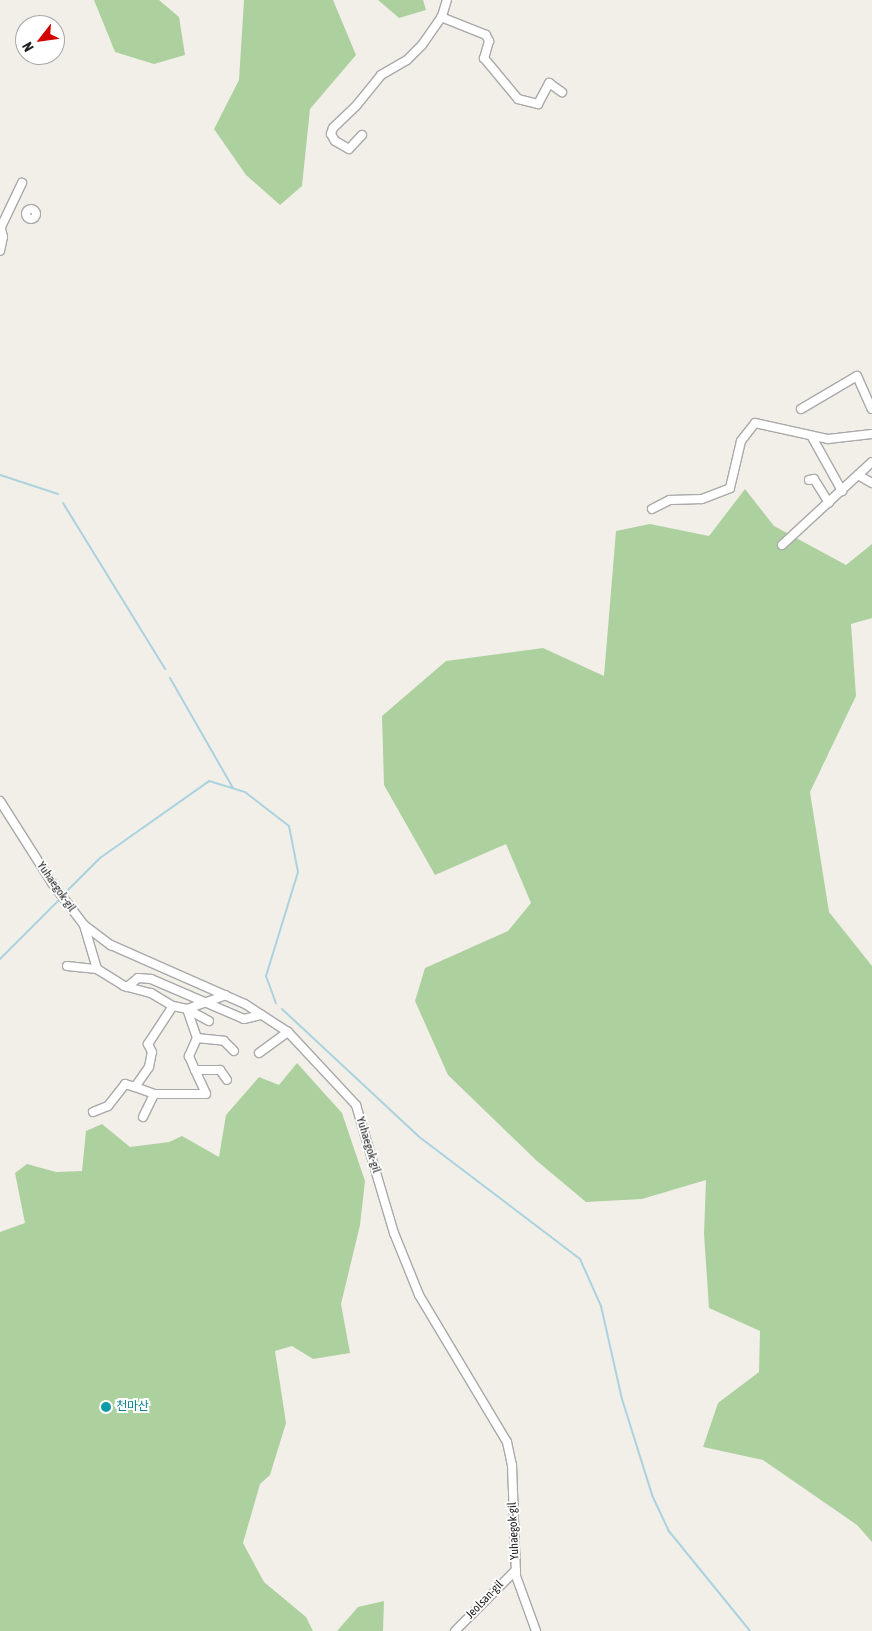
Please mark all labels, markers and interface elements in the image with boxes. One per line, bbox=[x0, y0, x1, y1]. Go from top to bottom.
north arrow bbox=[15, 15, 65, 65]
text: N bbox=[19, 39, 37, 55]
street label: Yuhaegok-gil bbox=[33, 859, 79, 915]
street label: Yuhaegok-gil bbox=[353, 1115, 383, 1175]
place label: 천마산 bbox=[116, 1400, 149, 1414]
marker: 천마산 bbox=[100, 1401, 112, 1413]
street label: Yuhaegok-gil bbox=[505, 1502, 523, 1560]
street label: Jeolsan-gil bbox=[463, 1578, 507, 1622]

